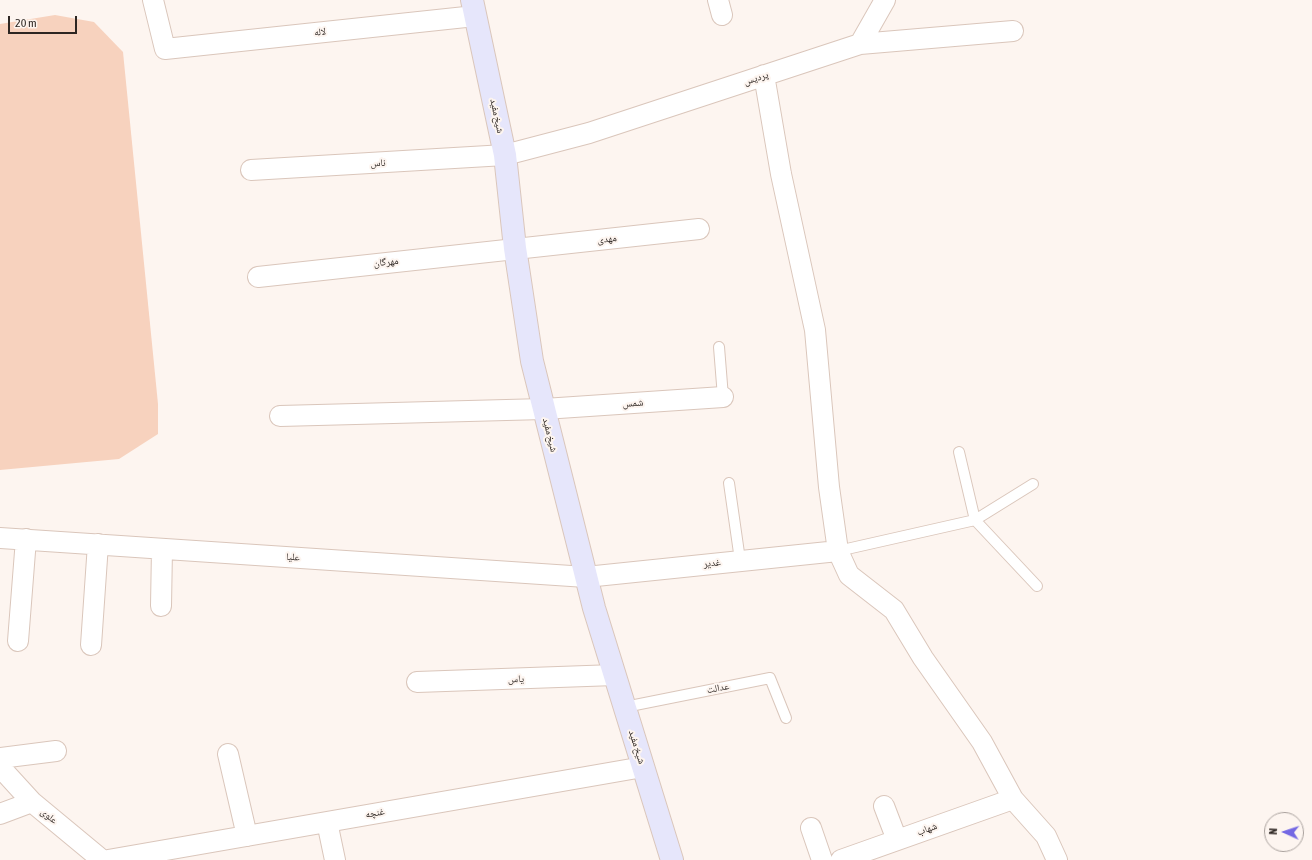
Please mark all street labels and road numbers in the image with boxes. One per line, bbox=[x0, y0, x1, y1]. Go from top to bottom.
street label: لاله bbox=[313, 25, 327, 39]
street label: پردیس bbox=[742, 68, 770, 88]
street label: شیخ مفید bbox=[487, 98, 507, 134]
street label: ناس bbox=[370, 157, 386, 169]
street label: مهدی bbox=[597, 232, 617, 246]
street label: مهرگان bbox=[373, 255, 399, 269]
street label: شمس bbox=[622, 396, 644, 410]
street label: شیخ مفید bbox=[540, 417, 560, 453]
street label: علیا bbox=[286, 551, 300, 563]
street label: غدیر bbox=[703, 556, 721, 570]
street label: یاس bbox=[508, 673, 524, 685]
street label: عدالت bbox=[706, 680, 730, 696]
street label: شیخ مفید bbox=[626, 729, 648, 765]
street label: غنچه bbox=[365, 805, 385, 821]
street label: علوی bbox=[38, 806, 60, 826]
street label: شهاب bbox=[915, 820, 939, 838]

